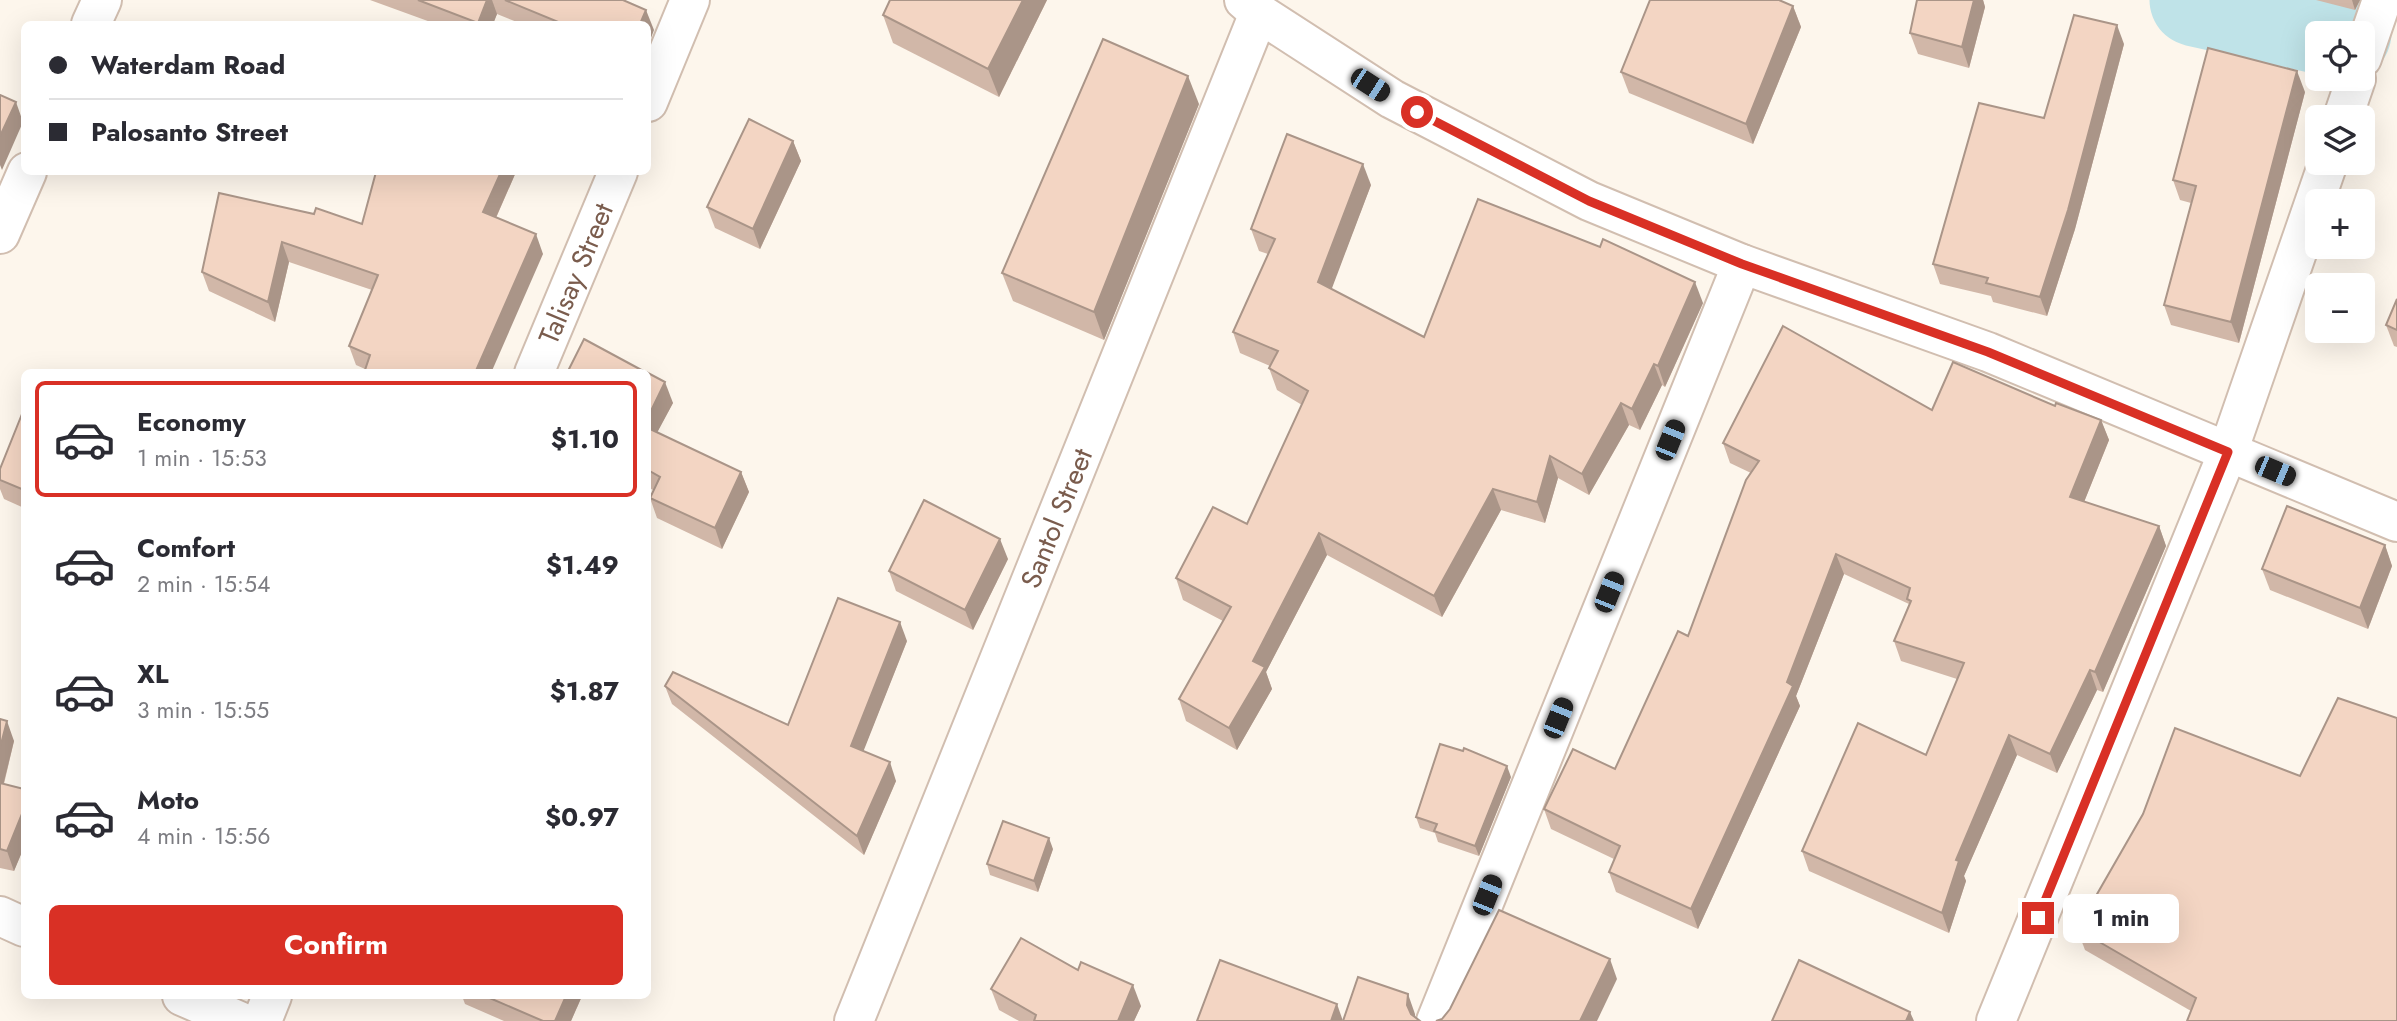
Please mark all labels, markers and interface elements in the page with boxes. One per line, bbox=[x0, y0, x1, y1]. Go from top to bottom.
map controls bbox=[2305, 21, 2375, 343]
button: locate bbox=[2305, 21, 2375, 91]
text: Waterdam Road bbox=[91, 46, 285, 84]
car bbox=[1347, 65, 1394, 105]
route start bbox=[1401, 96, 1433, 128]
button: layers bbox=[2305, 105, 2375, 175]
text: Palosanto Street bbox=[91, 113, 288, 151]
button: + bbox=[2305, 189, 2375, 259]
street label: Talisay Street bbox=[528, 196, 624, 350]
button: − bbox=[2305, 273, 2375, 343]
text: Economy bbox=[137, 403, 246, 441]
icon: car bbox=[53, 408, 116, 471]
car bbox=[1653, 417, 1688, 463]
text: $1.10 bbox=[551, 420, 619, 458]
text: 1 min · 15:53 bbox=[137, 441, 267, 475]
street label: Santol Street bbox=[1010, 442, 1103, 594]
car bbox=[2252, 453, 2299, 489]
text: Comfort bbox=[137, 529, 235, 567]
icon: car bbox=[53, 534, 116, 597]
text: $1.49 bbox=[546, 546, 619, 584]
text: 2 min · 15:54 bbox=[137, 567, 270, 601]
car bbox=[1592, 569, 1627, 615]
text: XL bbox=[137, 655, 169, 693]
icon: car bbox=[53, 660, 116, 723]
text: $1.87 bbox=[550, 672, 619, 710]
text: 3 min · 15:55 bbox=[137, 693, 269, 727]
car bbox=[1541, 695, 1576, 741]
text: Moto bbox=[137, 781, 199, 819]
icon: car bbox=[53, 786, 116, 849]
text: $0.97 bbox=[545, 798, 619, 836]
text: 4 min · 15:56 bbox=[137, 819, 270, 853]
car bbox=[1470, 872, 1505, 918]
callout: 1 min bbox=[2062, 894, 2178, 942]
text: 1 min bbox=[2092, 901, 2150, 935]
route end bbox=[2022, 902, 2054, 934]
button: Confirm bbox=[49, 905, 623, 985]

